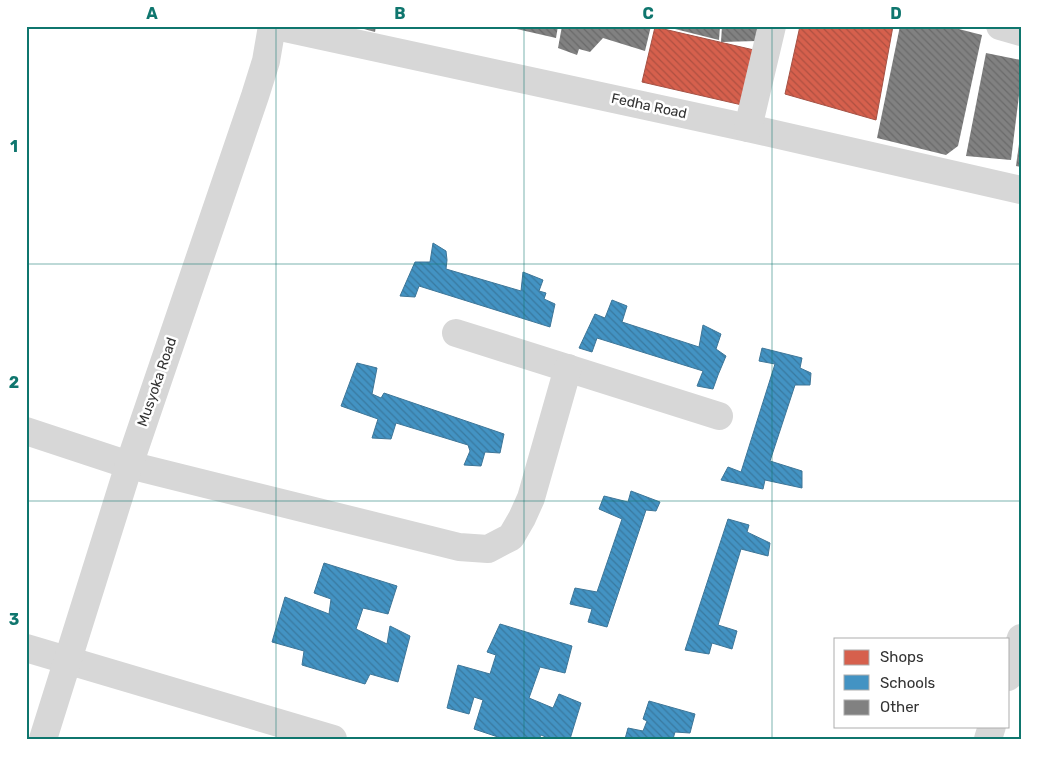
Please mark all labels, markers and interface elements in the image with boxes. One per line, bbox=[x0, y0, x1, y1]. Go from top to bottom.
text: A bbox=[146, 4, 158, 23]
text: B bbox=[394, 4, 406, 23]
text: C bbox=[642, 4, 654, 23]
text: D bbox=[890, 4, 902, 23]
street label: Fedha Road bbox=[610, 90, 688, 122]
text: 1 bbox=[10, 137, 18, 156]
street label: Musyoka Road bbox=[134, 335, 180, 429]
text: 2 bbox=[9, 373, 19, 392]
text: 3 bbox=[9, 610, 19, 629]
legend bbox=[834, 638, 1010, 728]
text: Shops bbox=[880, 648, 924, 666]
text: Schools bbox=[880, 674, 936, 692]
text: Other bbox=[880, 698, 920, 716]

